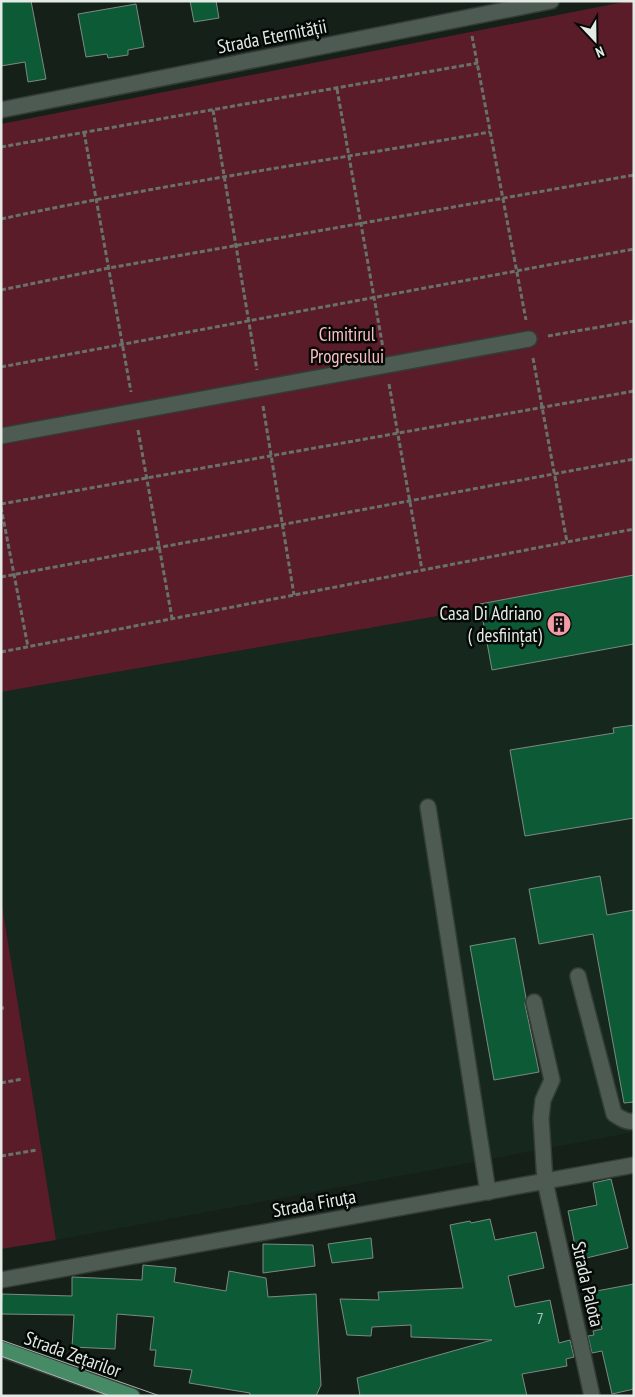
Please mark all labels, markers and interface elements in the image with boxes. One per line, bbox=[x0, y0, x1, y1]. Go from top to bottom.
street label: Strada Eternității bbox=[215, 14, 329, 58]
north arrow bbox=[570, 15, 620, 65]
text: N bbox=[593, 42, 607, 62]
park label: Cimitirul Progresului bbox=[310, 322, 384, 368]
place label: Casa Di Adriano ( desființat) bbox=[440, 601, 543, 647]
building icon: Casa Di Adriano ( desființat) bbox=[546, 611, 572, 637]
street label: Strada Firuța bbox=[270, 1184, 358, 1222]
street label: Strada Palota bbox=[567, 1239, 609, 1329]
house number: 7 bbox=[536, 1308, 544, 1328]
street label: Strada Zețarilor bbox=[21, 1325, 125, 1383]

